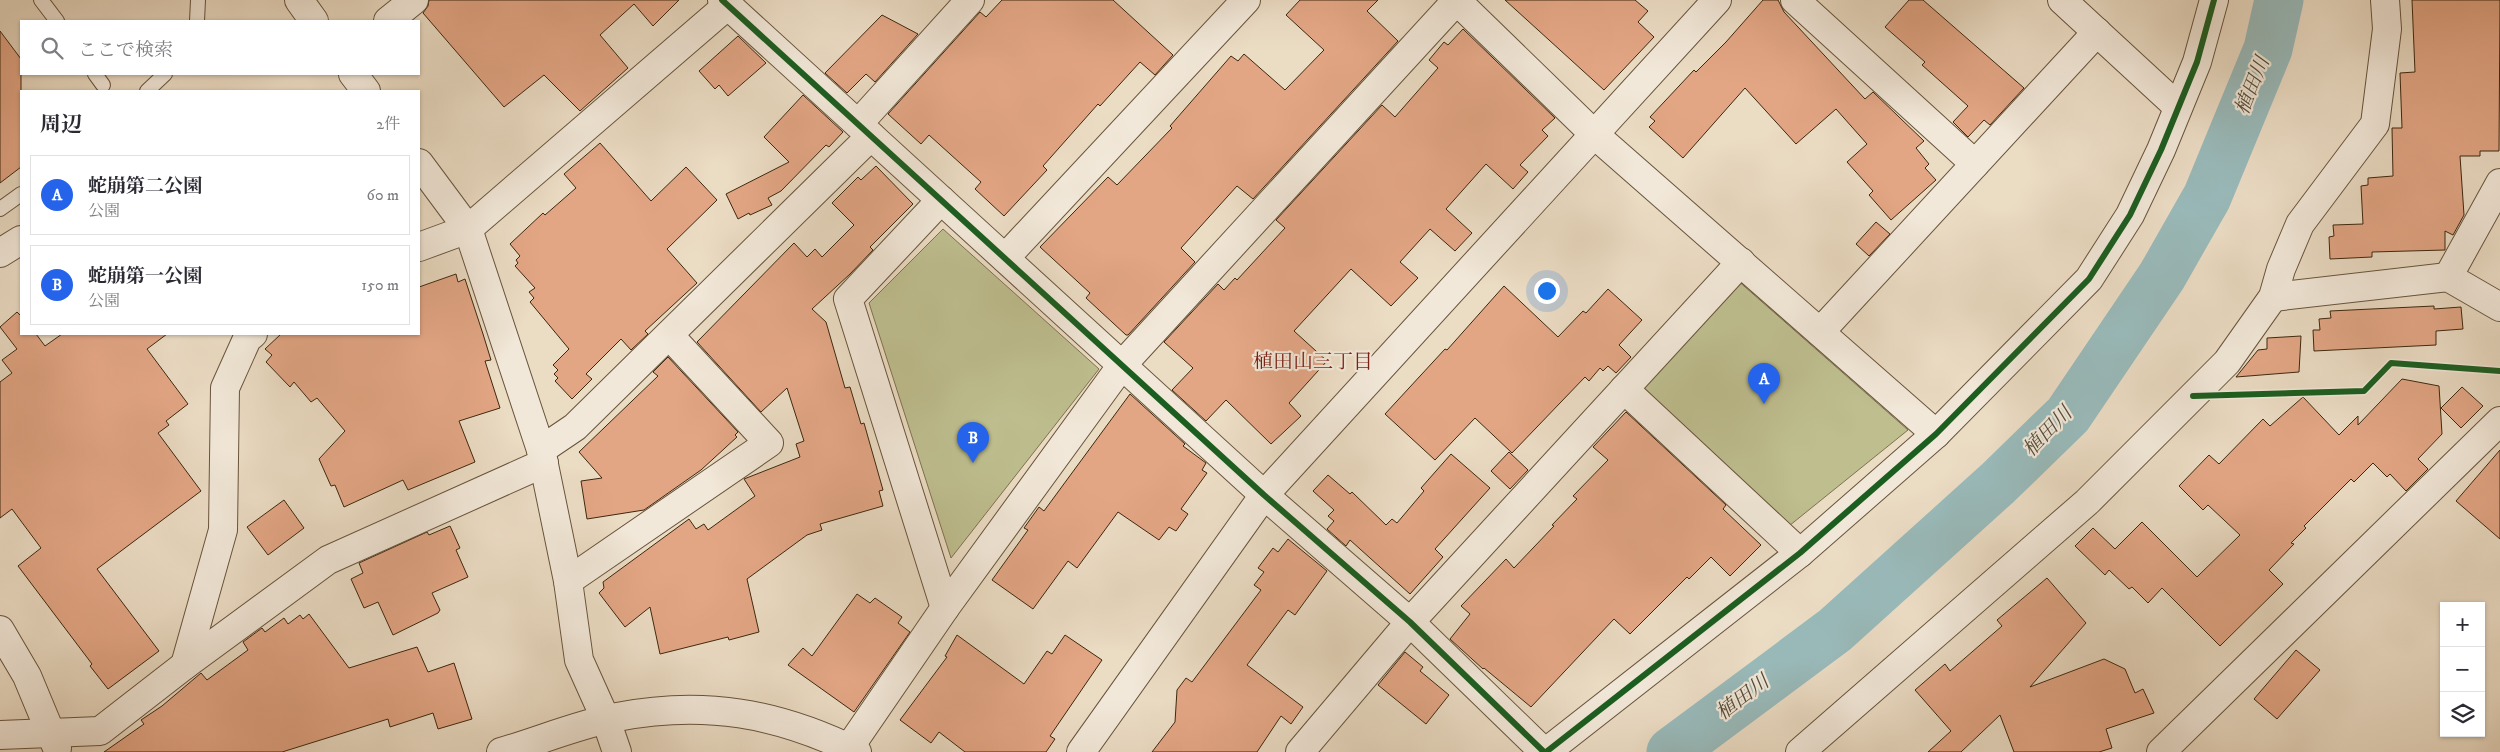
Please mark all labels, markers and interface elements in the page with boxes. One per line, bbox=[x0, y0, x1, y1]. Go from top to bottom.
search box bbox=[20, 20, 420, 75]
icon: search bbox=[38, 34, 66, 62]
text: ここで検索 bbox=[78, 39, 173, 62]
water label: 植田川 bbox=[2230, 52, 2277, 118]
text: 周辺 bbox=[40, 112, 82, 138]
text: 2件 bbox=[376, 114, 400, 134]
text: 蛇崩第二公園 bbox=[88, 175, 202, 198]
text: A bbox=[52, 185, 62, 205]
text: 60 m bbox=[367, 185, 399, 205]
text: 公園 bbox=[88, 201, 120, 221]
text: 蛇崩第一公園 bbox=[88, 265, 202, 288]
text: B bbox=[52, 275, 62, 295]
text: 150 m bbox=[361, 275, 399, 295]
your location bbox=[1534, 278, 1560, 304]
text: 公園 bbox=[88, 291, 120, 311]
district label: 植田山三丁目 bbox=[1253, 350, 1373, 375]
pin: A bbox=[1748, 363, 1780, 404]
water label: 植田川 bbox=[2018, 400, 2079, 462]
pin: B bbox=[957, 422, 989, 463]
map controls bbox=[2440, 602, 2485, 737]
button: + bbox=[2440, 602, 2485, 647]
button: − bbox=[2440, 647, 2485, 692]
water label: 植田川 bbox=[1712, 669, 1776, 726]
button: layers bbox=[2440, 692, 2485, 737]

